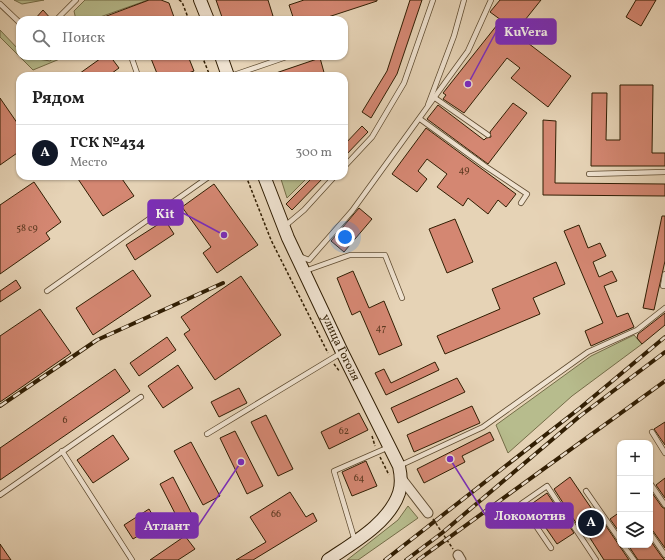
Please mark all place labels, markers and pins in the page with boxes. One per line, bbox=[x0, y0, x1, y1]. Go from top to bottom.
callout: KuVera bbox=[496, 19, 556, 44]
callout: Kit bbox=[148, 200, 183, 225]
callout: Локомотив bbox=[486, 503, 573, 528]
pin: A bbox=[578, 508, 604, 538]
callout: Атлант bbox=[136, 513, 198, 538]

